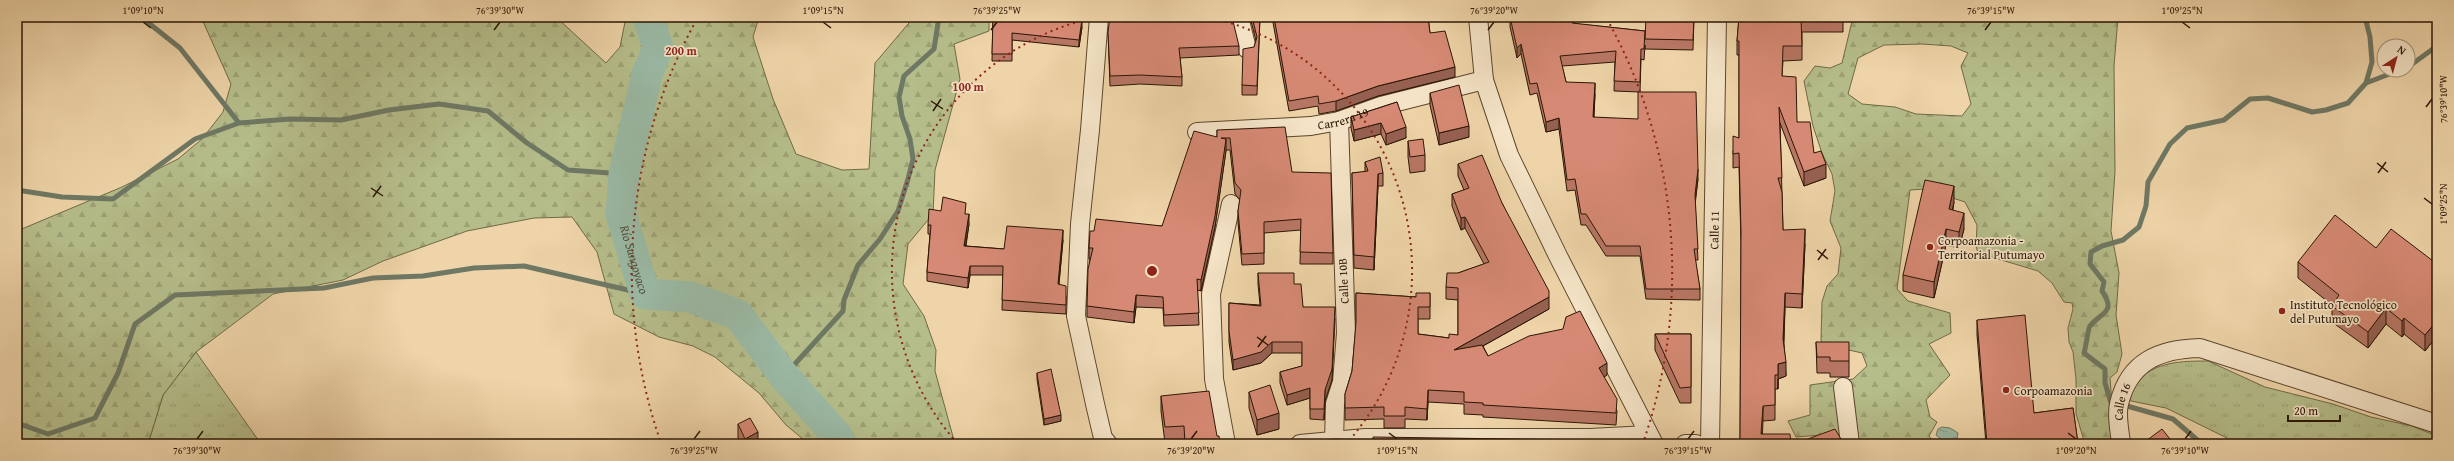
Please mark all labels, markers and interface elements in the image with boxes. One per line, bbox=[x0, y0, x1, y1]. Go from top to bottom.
text: 1°09'10"N bbox=[122, 3, 164, 18]
text: 76°39'30"W bbox=[476, 3, 524, 18]
text: 1°09'15"N bbox=[802, 3, 844, 18]
text: 76°39'25"W bbox=[973, 3, 1021, 18]
text: 76°39'20"W bbox=[1470, 3, 1518, 18]
text: 76°39'15"W bbox=[1967, 3, 2015, 18]
text: 1°09'25"N bbox=[2161, 3, 2203, 18]
north arrow bbox=[2376, 38, 2416, 78]
text: N bbox=[2394, 41, 2410, 59]
text: 200 m bbox=[665, 42, 698, 59]
text: 76°39'10"W bbox=[2436, 75, 2451, 123]
text: 100 m bbox=[952, 78, 985, 95]
street label: Carrera 19 bbox=[1316, 103, 1371, 133]
text: 1°09'25"N bbox=[2436, 183, 2451, 225]
street label: Calle 11 bbox=[1705, 210, 1722, 250]
water label: Río Sangoyaco bbox=[615, 222, 654, 297]
place label: Corpoamazonia - Territorial Putumayo bbox=[1938, 232, 2045, 263]
marker: Corpoamazonia - Territorial Putumayo bbox=[1925, 242, 1935, 252]
street label: Calle 10B bbox=[1333, 258, 1353, 304]
centre of rings bbox=[1145, 264, 1159, 278]
place label: Instituto Tecnológico del Putumayo bbox=[2290, 296, 2397, 327]
marker: Instituto Tecnológico del Putumayo bbox=[2277, 306, 2287, 316]
street label: Calle 16 bbox=[2109, 379, 2134, 421]
place label: Corpoamazonia bbox=[2014, 382, 2093, 399]
marker: Corpoamazonia bbox=[2001, 385, 2011, 395]
scale bar bbox=[2288, 397, 2340, 423]
text: 20 m bbox=[2294, 402, 2318, 419]
text: 76°39'30"W bbox=[173, 443, 221, 458]
text: 76°39'25"W bbox=[670, 443, 718, 458]
text: 76°39'20"W bbox=[1167, 443, 1215, 458]
text: 1°09'15"N bbox=[1376, 443, 1418, 458]
text: 76°39'15"W bbox=[1664, 443, 1712, 458]
text: 1°09'20"N bbox=[2055, 443, 2097, 458]
text: 76°39'10"W bbox=[2161, 443, 2209, 458]

